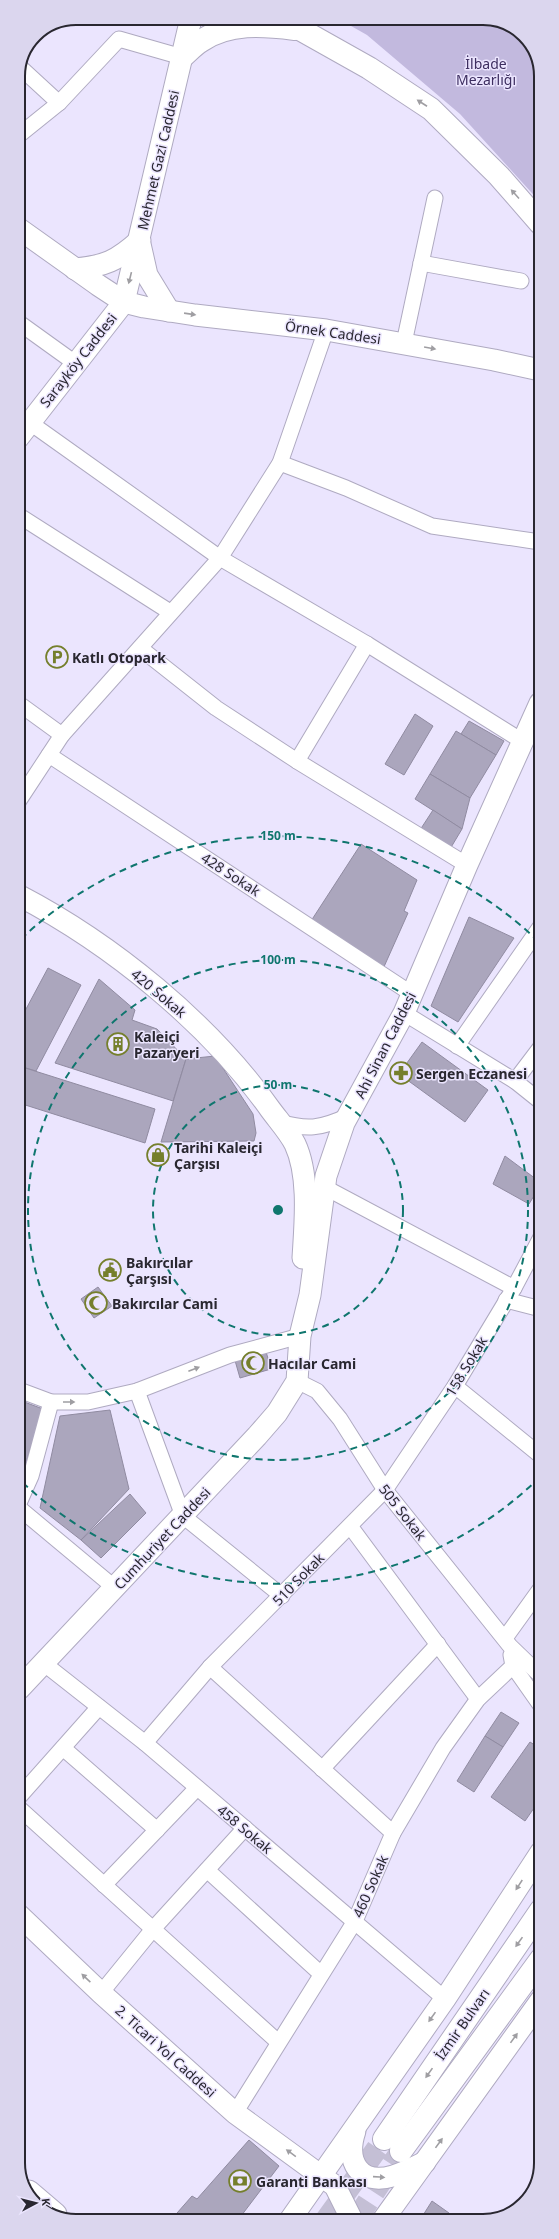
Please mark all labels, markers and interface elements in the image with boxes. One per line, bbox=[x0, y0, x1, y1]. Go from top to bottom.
park label: İlbade Mezarlığı bbox=[456, 54, 516, 89]
street label: Mehmet Gazi Caddesi bbox=[133, 88, 183, 232]
one-way arrow bbox=[417, 99, 428, 106]
one-way arrow bbox=[511, 189, 520, 198]
one-way arrow bbox=[127, 272, 133, 284]
street label: Sarayköy Caddesi bbox=[35, 309, 121, 411]
one-way arrow bbox=[184, 311, 196, 317]
street label: Örnek Caddesi bbox=[284, 316, 382, 348]
one-way arrow bbox=[424, 345, 436, 351]
parking icon: Katlı Otopark bbox=[44, 644, 70, 670]
place label: Katlı Otopark bbox=[72, 648, 166, 667]
text: 150 m bbox=[260, 827, 296, 844]
street label: 428 Sokak bbox=[198, 848, 265, 900]
text: 100 m bbox=[260, 951, 296, 968]
street label: 420 Sokak bbox=[127, 964, 191, 1022]
street label: Ahi Sinan Caddesi bbox=[350, 989, 420, 1101]
place label: Kaleiçi Pazaryeri bbox=[134, 1027, 199, 1062]
building icon: Kaleiçi Pazaryeri bbox=[105, 1031, 131, 1057]
pharmacy icon: Sergen Eczanesi bbox=[388, 1060, 414, 1086]
place label: Sergen Eczanesi bbox=[416, 1064, 527, 1083]
text: 50 m bbox=[264, 1076, 292, 1093]
place label: Tarihi Kaleiçi Çarşısı bbox=[174, 1138, 263, 1173]
shop icon: Tarihi Kaleiçi Çarşısı bbox=[145, 1142, 171, 1168]
centre of rings bbox=[271, 1203, 285, 1217]
place label: Bakırcılar Çarşısı bbox=[126, 1253, 194, 1288]
public building icon: Bakırcılar Çarşısı bbox=[97, 1257, 123, 1283]
mosque icon: Bakırcılar Cami bbox=[83, 1290, 109, 1316]
place label: Bakırcılar Cami bbox=[112, 1294, 218, 1313]
street label: 158 Sokak bbox=[441, 1332, 492, 1399]
mosque icon: Hacılar Cami bbox=[240, 1350, 266, 1376]
place label: Hacılar Cami bbox=[268, 1354, 356, 1373]
one-way arrow bbox=[188, 1366, 200, 1372]
one-way arrow bbox=[63, 1399, 76, 1405]
street label: 505 Sokak bbox=[375, 1480, 431, 1545]
street label: Cumhuriyet Caddesi bbox=[110, 1483, 214, 1593]
street label: 510 Sokak bbox=[268, 1548, 328, 1610]
street label: 458 Sokak bbox=[213, 1800, 277, 1858]
street label: 460 Sokak bbox=[348, 1851, 392, 1920]
one-way arrow bbox=[516, 1879, 523, 1891]
one-way arrow bbox=[515, 1937, 523, 1948]
one-way arrow bbox=[81, 1973, 91, 1983]
street label: İzmir Bulvarı bbox=[430, 1984, 494, 2064]
street label: 2. Ticari Yol Caddesi bbox=[112, 2001, 220, 2101]
one-way arrow bbox=[428, 2011, 436, 2022]
one-way arrow bbox=[510, 2032, 519, 2043]
one-way arrow bbox=[425, 2067, 433, 2078]
one-way arrow bbox=[435, 2138, 443, 2148]
one-way arrow bbox=[285, 2149, 296, 2158]
bank icon: Garanti Bankası bbox=[227, 2168, 253, 2194]
place label: Garanti Bankası bbox=[256, 2172, 367, 2191]
one-way arrow bbox=[373, 2174, 386, 2180]
north arrow bbox=[16, 2183, 56, 2223]
text: K bbox=[39, 2197, 54, 2207]

